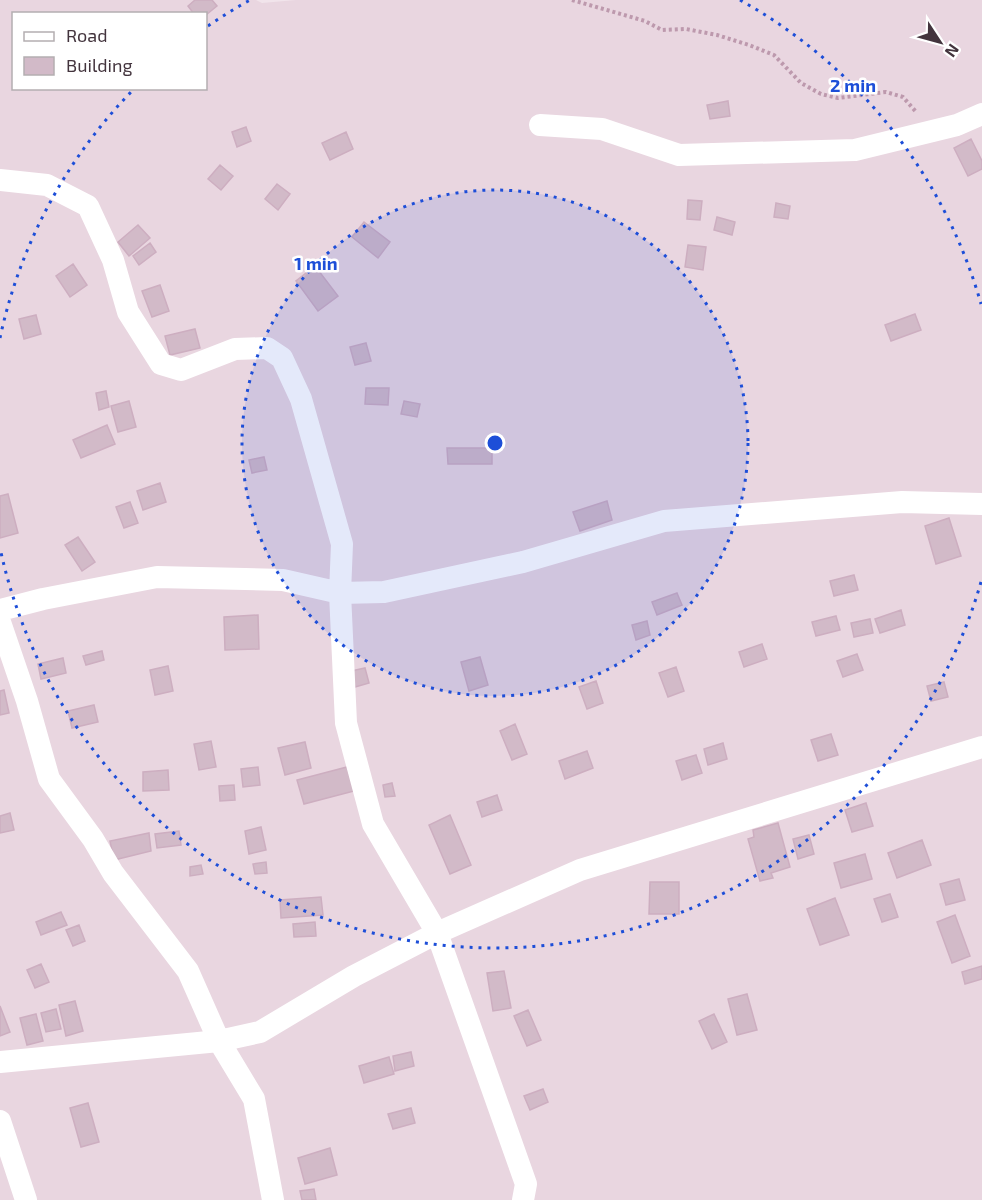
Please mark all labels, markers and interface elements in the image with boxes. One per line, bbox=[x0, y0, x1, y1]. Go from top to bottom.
legend bbox=[12, 12, 207, 90]
north arrow bbox=[910, 12, 970, 72]
text: Road bbox=[66, 24, 107, 46]
text: N bbox=[941, 41, 964, 61]
text: Building bbox=[66, 54, 133, 76]
text: 2 min bbox=[830, 74, 876, 96]
text: 1 min bbox=[294, 252, 338, 274]
centre of rings bbox=[485, 433, 505, 453]

